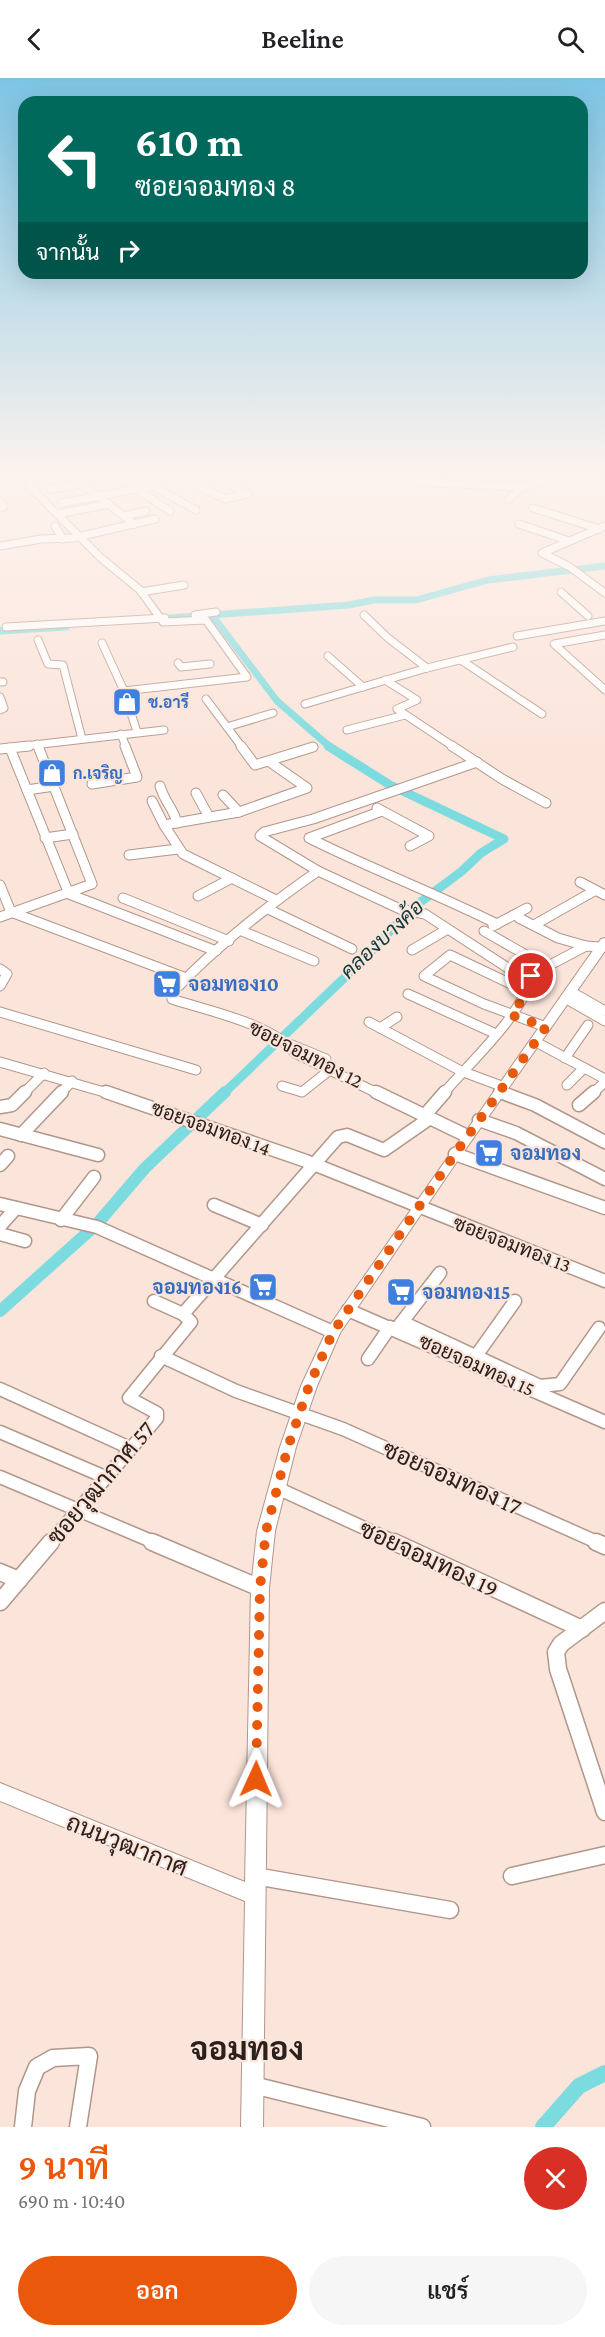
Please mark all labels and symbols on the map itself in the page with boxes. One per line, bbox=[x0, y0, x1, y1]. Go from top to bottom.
shop icon: ช.อารี bbox=[111, 686, 143, 718]
place label: ช.อารี bbox=[148, 692, 189, 711]
shop icon: ก.เจริญ bbox=[36, 757, 68, 789]
place label: ก.เจริญ bbox=[73, 763, 123, 784]
water label: คลองบางค้อ bbox=[335, 894, 429, 984]
pin bbox=[505, 950, 556, 1001]
supermarket icon: จอมทอง10 bbox=[151, 968, 183, 1000]
place label: จอมทอง10 bbox=[188, 973, 279, 995]
street label: ซอยจอมทอง 12 bbox=[246, 1016, 366, 1092]
street label: ซอยจอมทอง 14 bbox=[148, 1096, 274, 1160]
supermarket icon: จอมทอง bbox=[473, 1137, 505, 1169]
place label: จอมทอง bbox=[510, 1142, 581, 1164]
street label: ซอยจอมทอง 13 bbox=[450, 1211, 574, 1277]
supermarket icon: จอมทอง16 bbox=[247, 1271, 279, 1303]
place label: จอมทอง16 bbox=[152, 1276, 242, 1298]
supermarket icon: จอมทอง15 bbox=[385, 1276, 417, 1308]
place label: จอมทอง15 bbox=[422, 1281, 511, 1303]
street label: ซอยจอมทอง 15 bbox=[416, 1330, 538, 1400]
street label: ซอยวุฒากาศ 57 bbox=[41, 1416, 162, 1552]
street label: ซอยจอมทอง 17 bbox=[379, 1435, 526, 1520]
street label: ซอยจอมทอง 19 bbox=[355, 1515, 503, 1603]
position arrow bbox=[224, 1747, 288, 1811]
street label: ถนนวุฒากาศ bbox=[62, 1808, 192, 1884]
district label: จอมทอง bbox=[190, 2031, 304, 2067]

